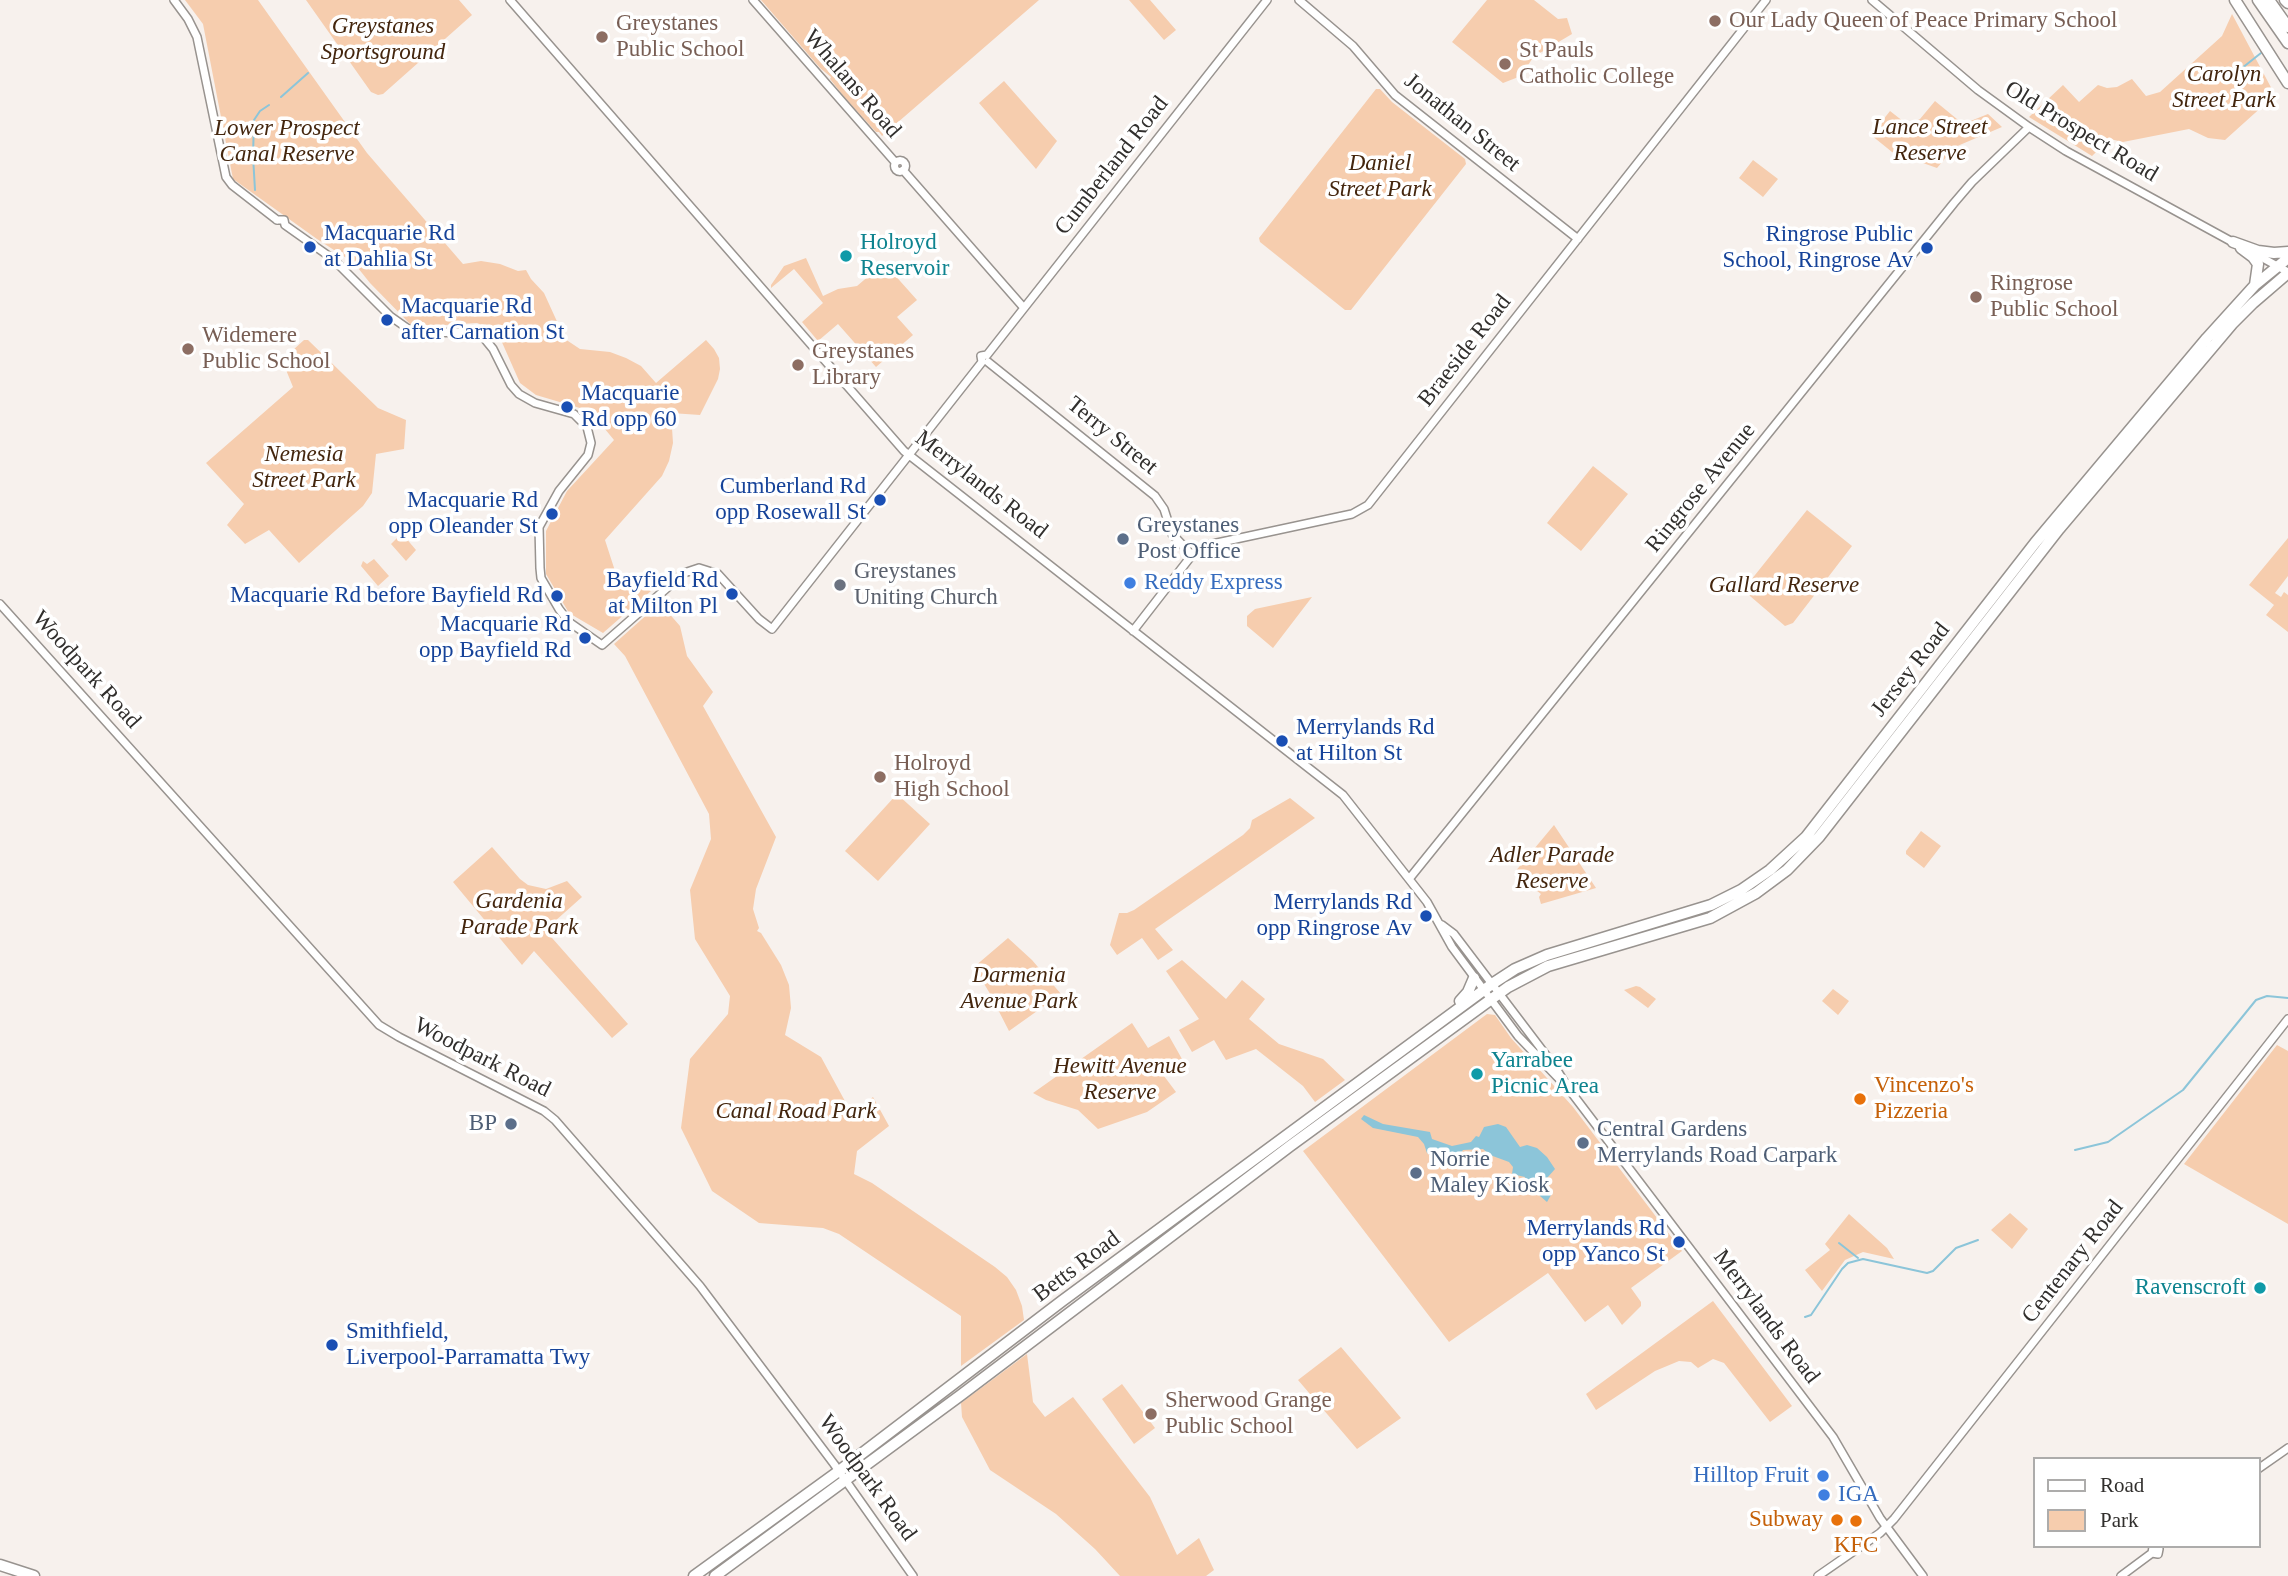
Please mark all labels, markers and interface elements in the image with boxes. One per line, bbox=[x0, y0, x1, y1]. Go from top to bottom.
place label: Our Lady Queen of Peace Primary School bbox=[1729, 7, 2117, 35]
place label: Greystanes Public School bbox=[616, 10, 744, 64]
park label: Greystanes Sportsground bbox=[321, 13, 445, 67]
marker: Our Lady Queen of Peace Primary School bbox=[1707, 13, 1723, 29]
street label: Whalans Road bbox=[797, 24, 907, 144]
marker: Greystanes Public School bbox=[594, 29, 610, 45]
place label: St Pauls Catholic College bbox=[1519, 37, 1674, 91]
marker: St Pauls Catholic College bbox=[1497, 56, 1513, 72]
park label: Carolyn Street Park bbox=[2172, 61, 2276, 115]
street label: Jonathan Street bbox=[1398, 68, 1526, 178]
street label: Old Prospect Road bbox=[1999, 75, 2163, 189]
street label: Cumberland Road bbox=[1049, 91, 1175, 241]
park label: Lance Street Reserve bbox=[1873, 114, 1987, 168]
park label: Lower Prospect Canal Reserve bbox=[214, 115, 360, 169]
park label: Daniel Street Park bbox=[1328, 150, 1432, 204]
place label: Macquarie Rd at Dahlia St bbox=[324, 220, 455, 274]
place label: Ringrose Public School, Ringrose Av bbox=[1722, 221, 1913, 275]
place label: Holroyd Reservoir bbox=[860, 229, 949, 283]
marker: Macquarie Rd at Dahlia St bbox=[302, 239, 318, 255]
marker: Ringrose Public School, Ringrose Av bbox=[1919, 240, 1935, 256]
marker: Holroyd Reservoir bbox=[838, 248, 854, 264]
place label: Ringrose Public School bbox=[1990, 270, 2118, 324]
street label: Braeside Road bbox=[1413, 289, 1517, 413]
marker: Ringrose Public School bbox=[1968, 289, 1984, 305]
place label: Macquarie Rd after Carnation St bbox=[401, 293, 565, 347]
marker: Macquarie Rd after Carnation St bbox=[379, 312, 395, 328]
place label: Widemere Public School bbox=[202, 322, 330, 376]
place label: Greystanes Library bbox=[812, 338, 914, 392]
marker: Widemere Public School bbox=[180, 341, 196, 357]
marker: Greystanes Library bbox=[790, 357, 806, 373]
place label: Macquarie Rd opp 60 bbox=[581, 380, 679, 434]
street label: Terry Street bbox=[1061, 391, 1163, 481]
marker: Macquarie Rd opp 60 bbox=[559, 399, 575, 415]
street label: Ringrose Avenue bbox=[1640, 418, 1762, 558]
street label: Merrylands Road bbox=[909, 425, 1053, 545]
park label: Nemesia Street Park bbox=[252, 441, 356, 495]
place label: Cumberland Rd opp Rosewall St bbox=[715, 473, 866, 527]
place label: Macquarie Rd opp Oleander St bbox=[389, 487, 538, 541]
marker: Cumberland Rd opp Rosewall St bbox=[872, 492, 888, 508]
marker: Macquarie Rd opp Oleander St bbox=[544, 506, 560, 522]
place label: Greystanes Post Office bbox=[1137, 512, 1241, 566]
marker: Greystanes Post Office bbox=[1115, 531, 1131, 547]
place label: Greystanes Uniting Church bbox=[854, 558, 998, 612]
place label: Bayfield Rd at Milton Pl bbox=[606, 567, 718, 621]
place label: Reddy Express bbox=[1144, 569, 1283, 597]
park label: Gallard Reserve bbox=[1709, 572, 1859, 600]
marker: Reddy Express bbox=[1122, 575, 1138, 591]
marker: Greystanes Uniting Church bbox=[832, 577, 848, 593]
place label: Macquarie Rd before Bayfield Rd bbox=[230, 582, 543, 610]
marker: Bayfield Rd at Milton Pl bbox=[724, 586, 740, 602]
marker: Macquarie Rd before Bayfield Rd bbox=[549, 588, 565, 604]
street label: Woodpark Road bbox=[26, 605, 146, 735]
place label: Macquarie Rd opp Bayfield Rd bbox=[419, 611, 571, 665]
street label: Jersey Road bbox=[1866, 617, 1956, 723]
marker: Macquarie Rd opp Bayfield Rd bbox=[577, 630, 593, 646]
place label: Merrylands Rd at Hilton St bbox=[1296, 714, 1435, 768]
marker: Merrylands Rd at Hilton St bbox=[1274, 733, 1290, 749]
place label: Holroyd High School bbox=[894, 750, 1010, 804]
marker: Holroyd High School bbox=[872, 769, 888, 785]
park label: Adler Parade Reserve bbox=[1490, 842, 1614, 896]
park label: Gardenia Parade Park bbox=[460, 888, 578, 942]
place label: Merrylands Rd opp Ringrose Av bbox=[1257, 889, 1412, 943]
marker: Merrylands Rd opp Ringrose Av bbox=[1418, 908, 1434, 924]
park label: Darmenia Avenue Park bbox=[961, 962, 1077, 1016]
street label: Woodpark Road bbox=[409, 1012, 555, 1104]
place label: Yarrabee Picnic Area bbox=[1491, 1047, 1599, 1101]
park label: Hewitt Avenue Reserve bbox=[1053, 1053, 1187, 1107]
marker: Yarrabee Picnic Area bbox=[1469, 1066, 1485, 1082]
place label: Vincenzo's Pizzeria bbox=[1874, 1072, 1974, 1126]
marker: Vincenzo's Pizzeria bbox=[1852, 1091, 1868, 1107]
park label: Canal Road Park bbox=[716, 1098, 876, 1126]
place label: BP bbox=[469, 1110, 497, 1138]
marker: BP bbox=[503, 1116, 519, 1132]
place label: Central Gardens Merrylands Road Carpark bbox=[1597, 1116, 1837, 1170]
marker: Central Gardens Merrylands Road Carpark bbox=[1575, 1135, 1591, 1151]
place label: Norrie Maley Kiosk bbox=[1430, 1146, 1549, 1200]
marker: Norrie Maley Kiosk bbox=[1408, 1165, 1424, 1181]
street label: Centenary Road bbox=[2016, 1195, 2130, 1329]
place label: Merrylands Rd opp Yanco St bbox=[1526, 1215, 1665, 1269]
street label: Betts Road bbox=[1028, 1225, 1126, 1309]
marker: Merrylands Rd opp Yanco St bbox=[1671, 1234, 1687, 1250]
street label: Merrylands Road bbox=[1707, 1245, 1825, 1389]
place label: Ravenscroft bbox=[2135, 1274, 2246, 1302]
marker: Ravenscroft bbox=[2252, 1280, 2268, 1296]
place label: Smithfield, Liverpool-Parramatta Twy bbox=[346, 1318, 590, 1372]
marker: Smithfield, Liverpool-Parramatta Twy bbox=[324, 1337, 340, 1353]
place label: Sherwood Grange Public School bbox=[1165, 1387, 1332, 1441]
marker: Sherwood Grange Public School bbox=[1143, 1406, 1159, 1422]
street label: Woodpark Road bbox=[812, 1409, 922, 1547]
legend bbox=[2032, 1457, 2260, 1548]
place label: Hilltop Fruit bbox=[1693, 1462, 1809, 1490]
marker: Hilltop Fruit bbox=[1815, 1468, 1831, 1484]
text: Road bbox=[2100, 1473, 2144, 1497]
place label: IGA bbox=[1838, 1481, 1879, 1509]
marker: IGA bbox=[1816, 1487, 1832, 1503]
place label: Subway bbox=[1749, 1506, 1823, 1534]
text: Park bbox=[2100, 1508, 2139, 1532]
marker: Subway bbox=[1829, 1512, 1845, 1528]
marker: KFC bbox=[1848, 1513, 1864, 1529]
place label: KFC bbox=[1834, 1532, 1878, 1560]

